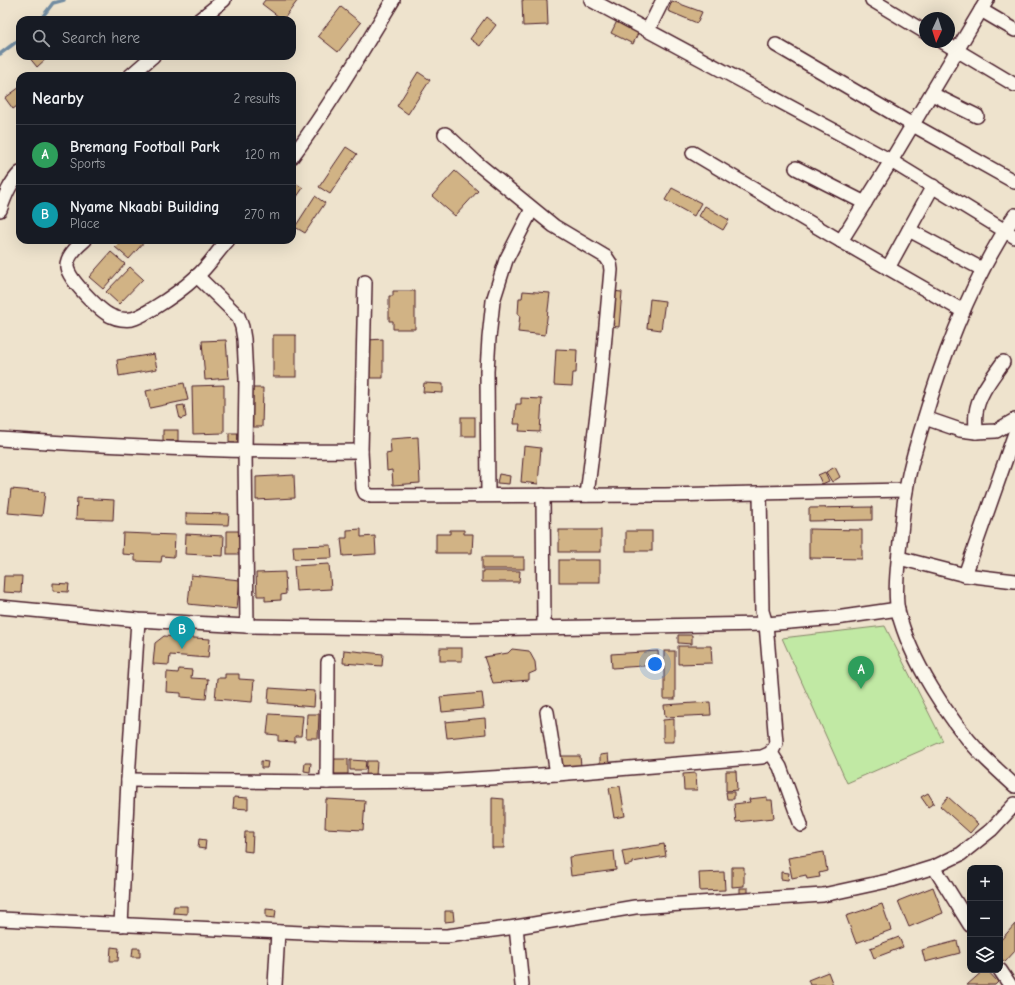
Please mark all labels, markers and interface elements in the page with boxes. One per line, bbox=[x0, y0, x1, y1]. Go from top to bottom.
north arrow bbox=[919, 12, 955, 48]
search box bbox=[16, 16, 296, 60]
icon: search bbox=[30, 27, 52, 49]
text: Search here bbox=[62, 29, 140, 47]
text: Nearby bbox=[32, 89, 83, 108]
text: 2 results bbox=[233, 91, 280, 106]
text: Bremang Football Park bbox=[70, 138, 220, 156]
text: A bbox=[41, 147, 49, 162]
text: 120 m bbox=[245, 147, 280, 162]
text: Sports bbox=[70, 156, 105, 171]
text: Nyame Nkaabi Building bbox=[70, 198, 220, 216]
text: B bbox=[41, 207, 49, 222]
text: 270 m bbox=[244, 207, 280, 222]
text: Place bbox=[70, 216, 100, 231]
pin: B bbox=[169, 616, 195, 649]
your location bbox=[645, 654, 665, 674]
pin: A bbox=[848, 656, 874, 689]
map controls bbox=[967, 865, 1003, 973]
button: + bbox=[967, 865, 1003, 901]
button: − bbox=[967, 901, 1003, 937]
button: layers bbox=[967, 937, 1003, 973]

